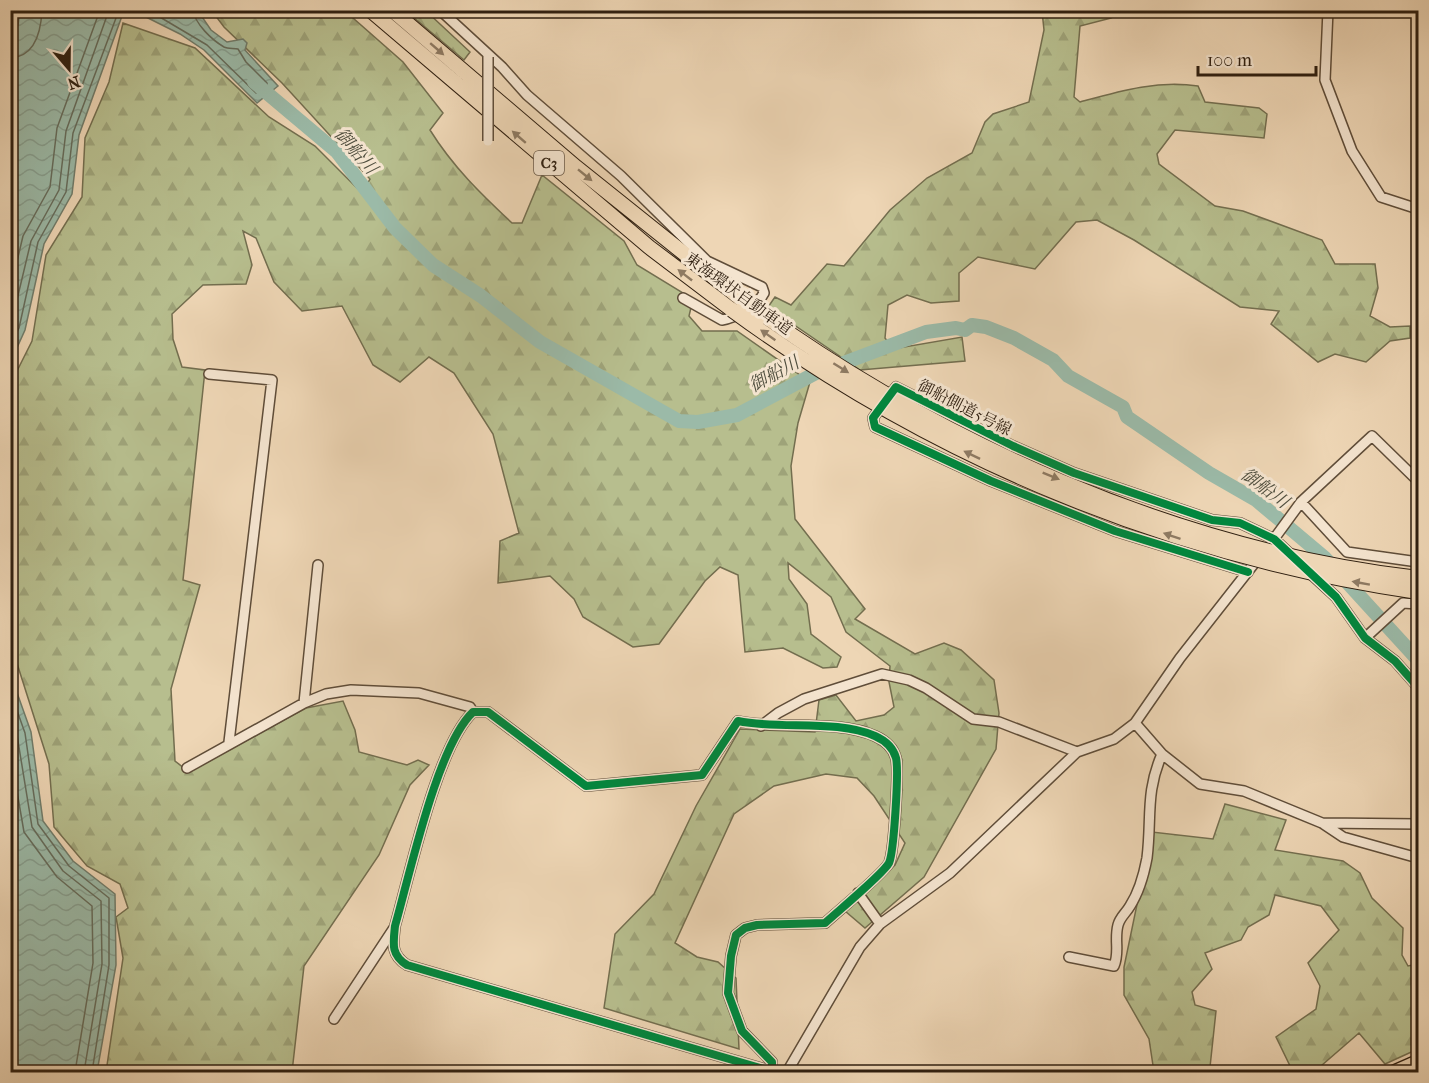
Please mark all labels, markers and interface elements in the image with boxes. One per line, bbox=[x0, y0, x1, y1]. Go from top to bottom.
north arrow bbox=[39, 39, 99, 99]
scale bar bbox=[1198, 39, 1316, 77]
one-way arrow bbox=[429, 42, 445, 55]
text: 100 m bbox=[1207, 50, 1252, 71]
text: N bbox=[64, 72, 83, 94]
water label: 御船川 bbox=[330, 124, 383, 180]
one-way arrow bbox=[512, 131, 527, 144]
road number: C3 bbox=[534, 151, 564, 175]
one-way arrow bbox=[577, 168, 592, 181]
street label: 東海環状自動車道 bbox=[681, 248, 796, 339]
one-way arrow bbox=[678, 269, 693, 281]
one-way arrow bbox=[760, 329, 776, 341]
water label: 御船川 bbox=[746, 351, 805, 397]
one-way arrow bbox=[833, 362, 849, 373]
street label: 御船側道5号線 bbox=[915, 376, 1015, 439]
one-way arrow bbox=[963, 450, 980, 460]
water label: 御船川 bbox=[1237, 464, 1294, 514]
one-way arrow bbox=[1043, 471, 1061, 481]
one-way arrow bbox=[1163, 530, 1181, 540]
one-way arrow bbox=[1351, 578, 1370, 587]

